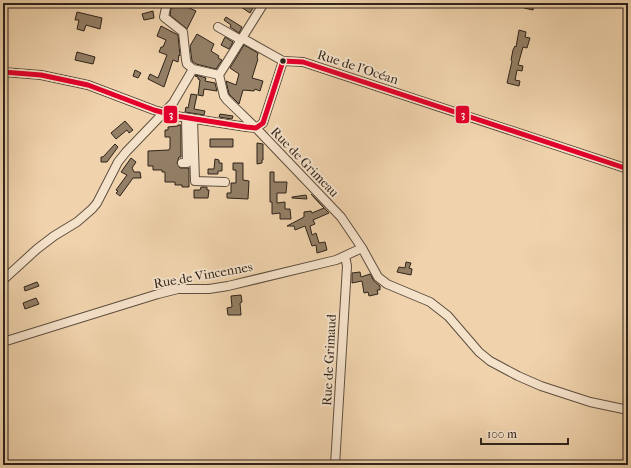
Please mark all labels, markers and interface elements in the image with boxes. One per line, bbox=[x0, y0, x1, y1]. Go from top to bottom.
street label: Rue de l'Océan bbox=[316, 47, 401, 87]
unlabelled marker bbox=[278, 56, 288, 66]
line badge: 3 bbox=[163, 105, 178, 124]
line badge: 3 bbox=[455, 105, 470, 124]
text: 3 bbox=[169, 108, 174, 121]
text: 3 bbox=[461, 108, 466, 121]
street label: Rue de Grimeau bbox=[268, 124, 342, 200]
street label: Rue de Vincennes bbox=[152, 259, 254, 291]
street label: Rue de Grimaud bbox=[319, 313, 339, 406]
scale bar bbox=[481, 420, 568, 446]
text: 100 m bbox=[487, 427, 517, 441]

